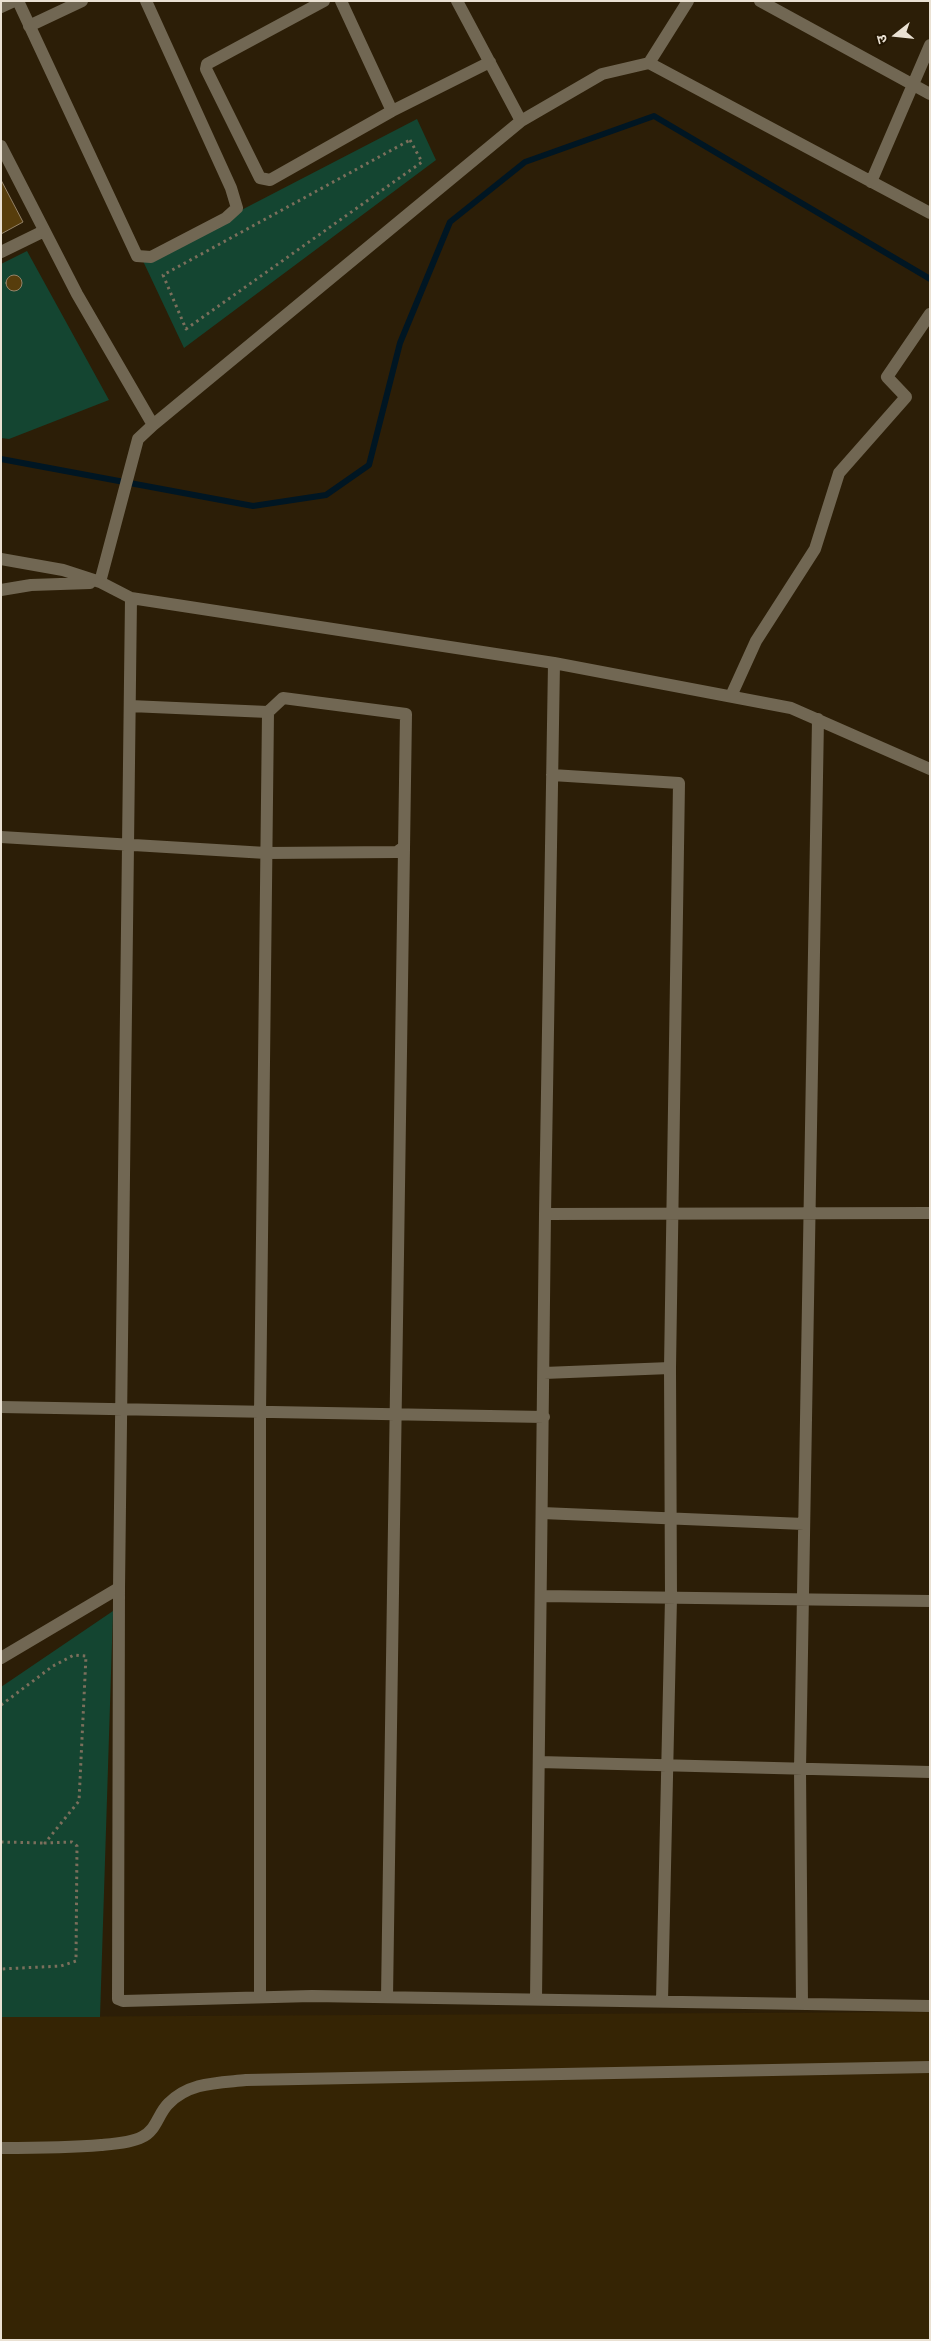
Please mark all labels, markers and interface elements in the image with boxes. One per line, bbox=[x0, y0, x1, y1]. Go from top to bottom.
north arrow bbox=[871, 10, 921, 60]
text: उ bbox=[872, 33, 890, 46]

